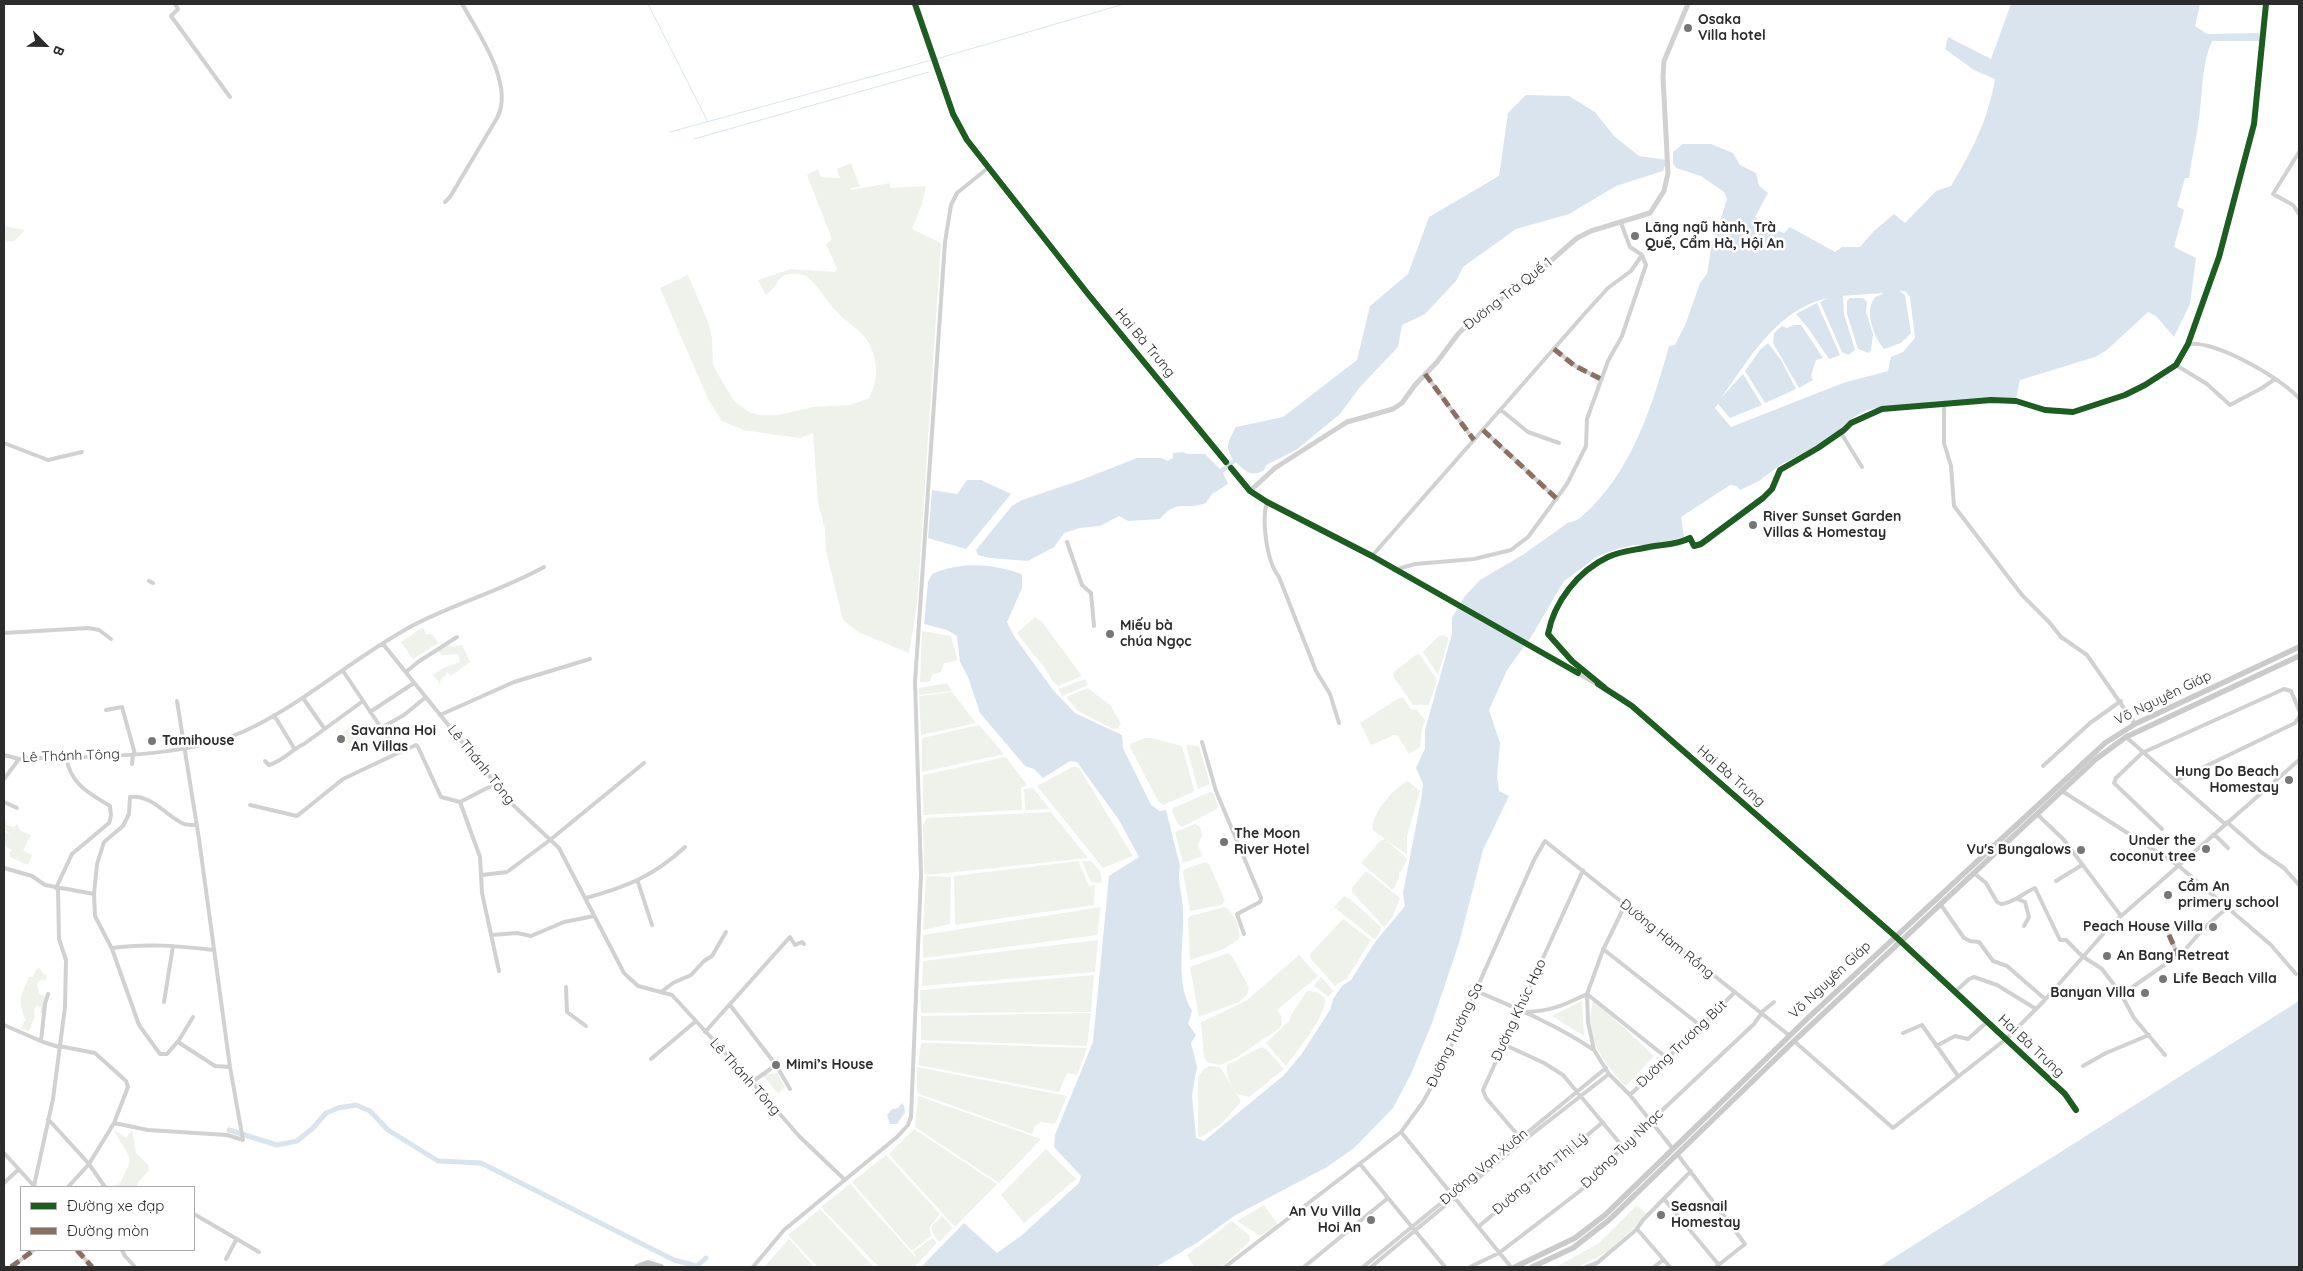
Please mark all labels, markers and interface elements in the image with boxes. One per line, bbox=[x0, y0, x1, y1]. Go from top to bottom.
place label: Osaka Villa hotel bbox=[1698, 12, 1766, 44]
north arrow bbox=[20, 20, 70, 70]
marker: Osaka Villa hotel bbox=[1682, 22, 1694, 34]
text: B bbox=[49, 43, 69, 59]
place label: Lăng ngũ hành, Trà Quế, Cẩm Hà, Hội An bbox=[1645, 220, 1784, 252]
marker: Lăng ngũ hành, Trà Quế, Cẩm Hà, Hội An bbox=[1629, 230, 1641, 242]
street label: Đường Trà Quế 1 bbox=[1460, 254, 1556, 334]
street label: Hai Bà Trưng bbox=[1111, 305, 1179, 381]
place label: River Sunset Garden Villas & Homestay bbox=[1763, 509, 1901, 542]
marker: River Sunset Garden Villas & Homestay bbox=[1747, 519, 1759, 531]
place label: Miếu bà chúa Ngọc bbox=[1120, 618, 1192, 650]
marker: Miếu bà chúa Ngọc bbox=[1104, 628, 1116, 640]
street label: Võ Nguyên Giáp bbox=[2112, 667, 2214, 729]
street label: Lê Thánh Tông bbox=[444, 722, 518, 808]
place label: Savanna Hoi An Villas bbox=[351, 723, 436, 756]
place label: Tamihouse bbox=[162, 733, 235, 749]
marker: Savanna Hoi An Villas bbox=[335, 733, 347, 745]
marker: Tamihouse bbox=[146, 735, 158, 747]
street label: Hai Bà Trưng bbox=[1694, 742, 1768, 810]
street label: Lê Thánh Tông bbox=[22, 746, 120, 766]
place label: Hung Do Beach Homestay bbox=[2175, 764, 2279, 796]
marker: Hung Do Beach Homestay bbox=[2283, 774, 2295, 786]
place label: The Moon River Hotel bbox=[1234, 826, 1309, 859]
place label: Under the coconut tree bbox=[2110, 833, 2196, 866]
marker: The Moon River Hotel bbox=[1218, 836, 1230, 848]
place label: Vu's Bungalows bbox=[1967, 842, 2071, 858]
marker: Under the coconut tree bbox=[2200, 843, 2212, 855]
marker: Vu's Bungalows bbox=[2075, 844, 2087, 856]
place label: Cầm An primery school bbox=[2178, 879, 2279, 912]
marker: Cầm An primery school bbox=[2162, 889, 2174, 901]
street label: Đường Hàm Rồng bbox=[1616, 896, 1718, 982]
place label: Peach House Villa bbox=[2083, 919, 2203, 935]
marker: Peach House Villa bbox=[2207, 921, 2219, 933]
street label: Võ Nguyên Giáp bbox=[1786, 938, 1874, 1022]
place label: An Bang Retreat bbox=[2117, 948, 2230, 964]
marker: An Bang Retreat bbox=[2101, 950, 2113, 962]
street label: Đường Khúc Hạo bbox=[1488, 956, 1550, 1064]
place label: Life Beach Villa bbox=[2173, 971, 2277, 987]
marker: Life Beach Villa bbox=[2157, 973, 2169, 985]
street label: Đường Trường Sa bbox=[1423, 980, 1487, 1090]
place label: Banyan Villa bbox=[2050, 985, 2135, 1001]
marker: Banyan Villa bbox=[2139, 987, 2151, 999]
street label: Đường Trương Bút bbox=[1633, 997, 1731, 1091]
street label: Hai Bà Trưng bbox=[1994, 1011, 2068, 1081]
street label: Lê Thánh Tông bbox=[706, 1035, 784, 1119]
place label: Mimi’s House bbox=[786, 1057, 874, 1073]
marker: Mimi’s House bbox=[770, 1059, 782, 1071]
street label: Đường Tuy Nhạc bbox=[1577, 1106, 1667, 1192]
street label: Đường Vạn Xuân bbox=[1437, 1125, 1531, 1209]
street label: Đường Trần Thị Lý bbox=[1489, 1129, 1591, 1219]
legend bbox=[20, 1186, 195, 1251]
text: Đường xe đạp bbox=[67, 1196, 164, 1215]
place label: Seasnail Homestay bbox=[1671, 1199, 1740, 1232]
place label: An Vu Villa Hoi An bbox=[1289, 1204, 1361, 1236]
marker: Seasnail Homestay bbox=[1655, 1209, 1667, 1221]
marker: An Vu Villa Hoi An bbox=[1365, 1214, 1377, 1226]
text: Đường mòn bbox=[67, 1221, 149, 1240]

